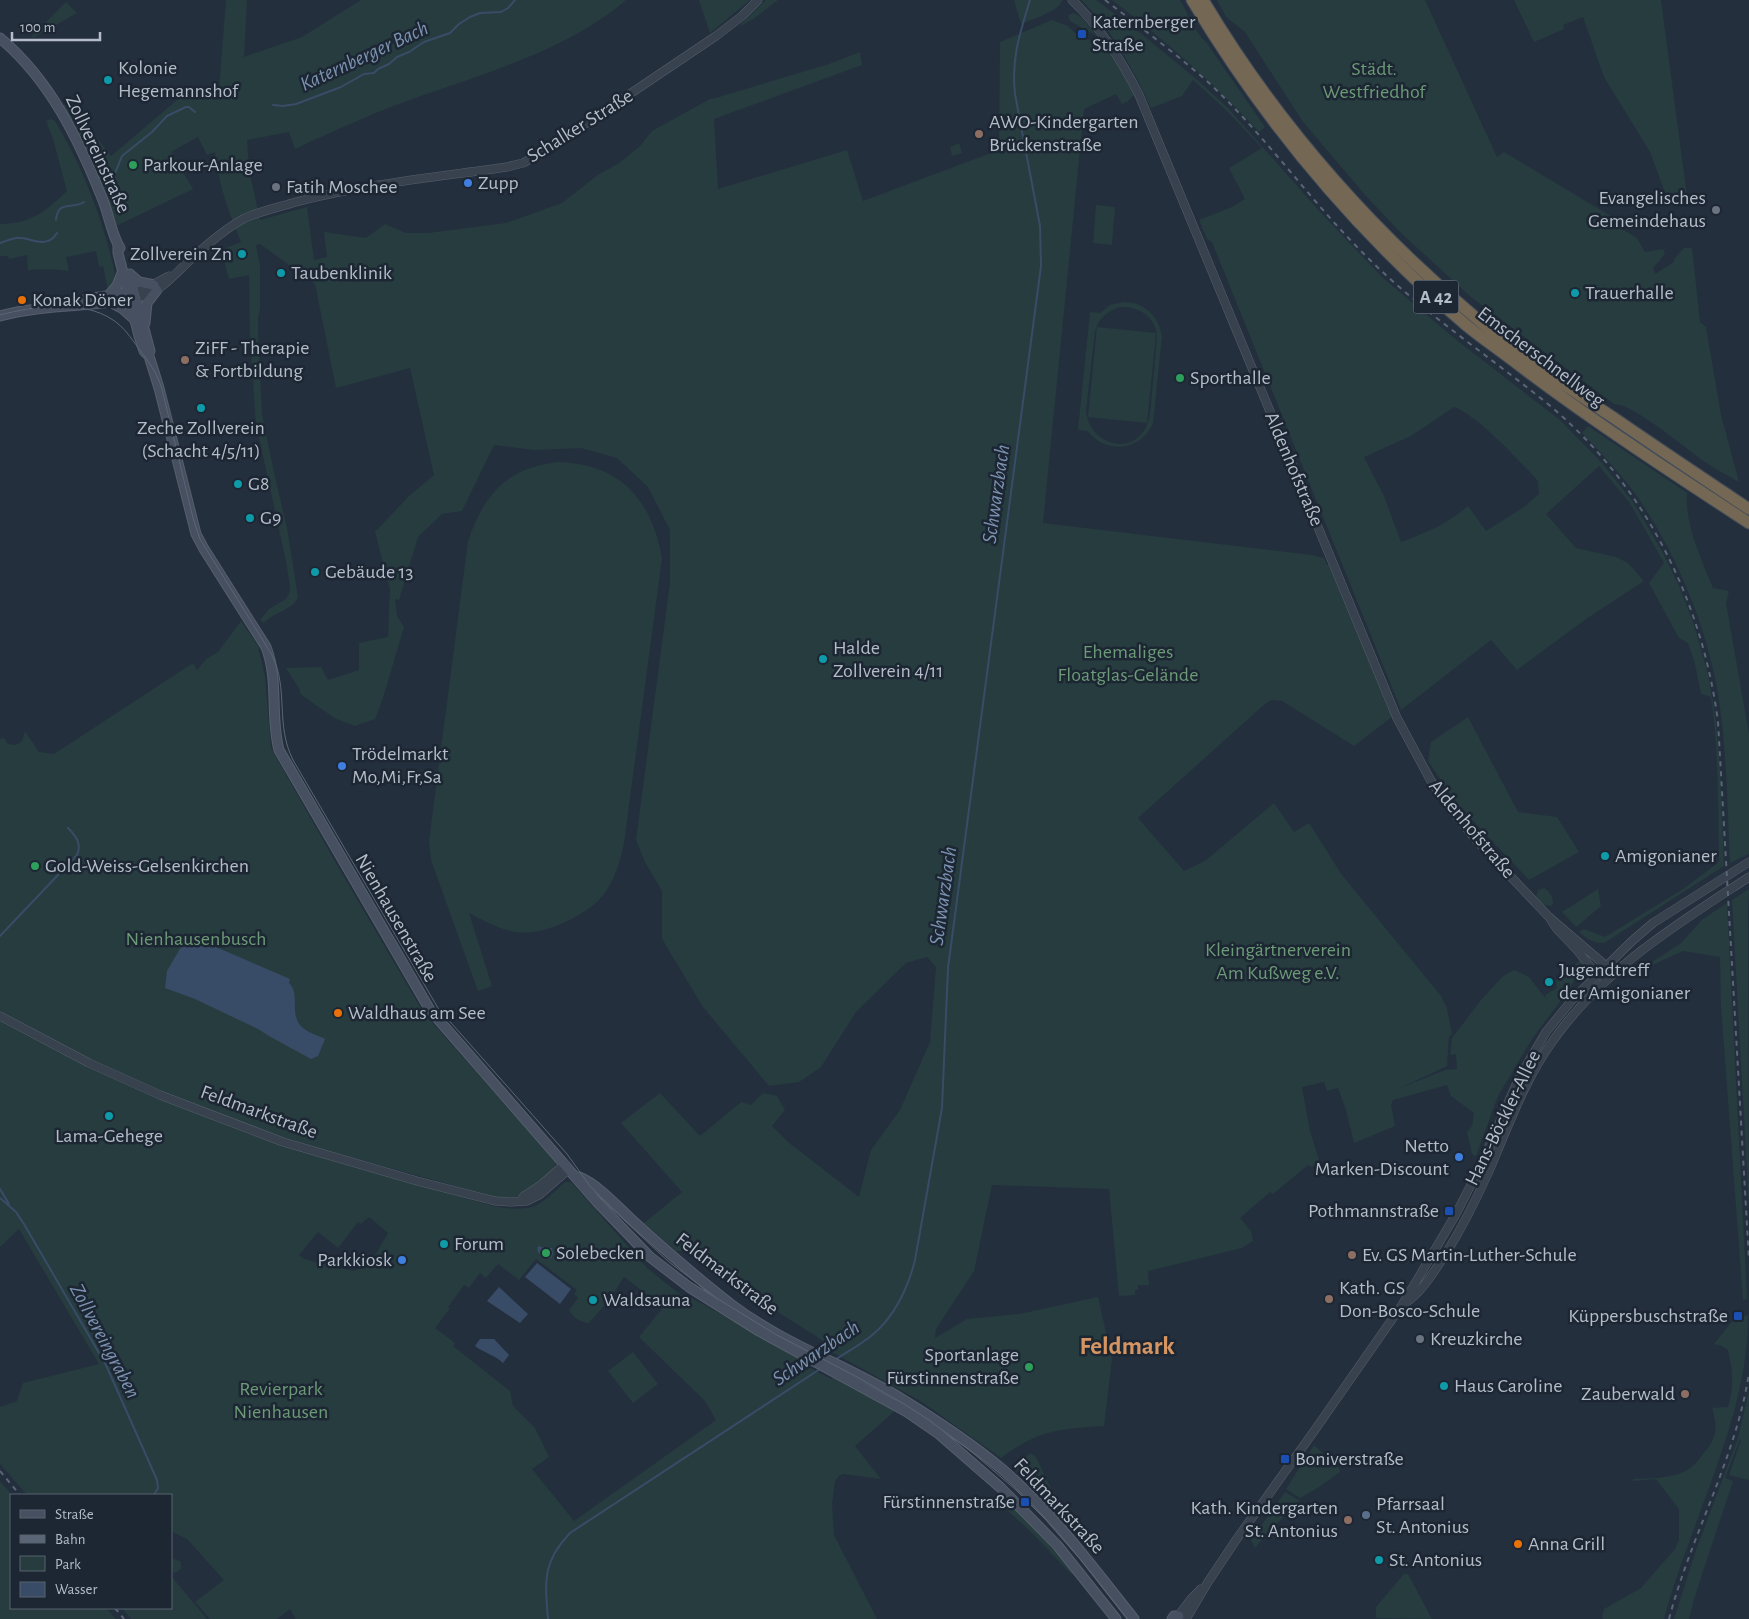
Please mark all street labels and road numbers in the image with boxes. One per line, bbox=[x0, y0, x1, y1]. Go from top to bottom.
street label: Schalker Straße bbox=[524, 86, 636, 166]
street label: Zollvereinstraße bbox=[62, 92, 134, 216]
road number: A 42 bbox=[1414, 280, 1458, 314]
street label: Emscherschnellweg bbox=[1474, 303, 1608, 411]
street label: Aldenhofstraße bbox=[1261, 409, 1327, 529]
street label: Aldenhofstraße bbox=[1425, 776, 1519, 882]
street label: Nienhausenstraße bbox=[351, 850, 441, 986]
street label: Hans-Böckler-Allee bbox=[1462, 1047, 1544, 1189]
street label: Feldmarkstraße bbox=[198, 1082, 320, 1142]
street label: Feldmarkstraße bbox=[672, 1229, 782, 1319]
street label: Feldmarkstraße bbox=[1010, 1454, 1108, 1558]

